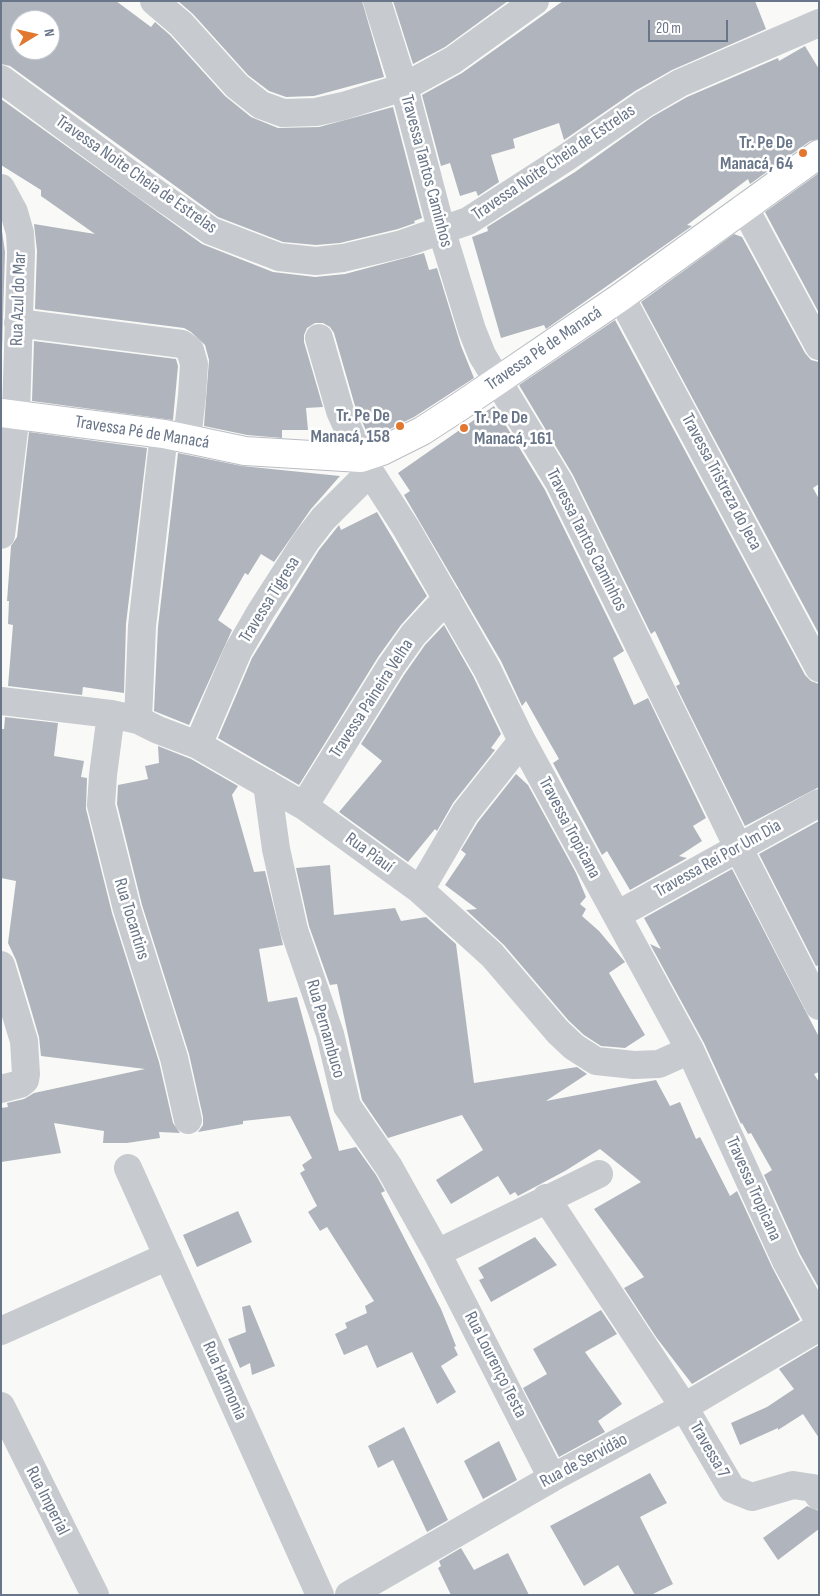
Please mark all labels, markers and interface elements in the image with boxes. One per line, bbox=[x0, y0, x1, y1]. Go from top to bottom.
north arrow bbox=[10, 10, 60, 60]
scale bar bbox=[650, 10, 730, 42]
text: 20 m bbox=[656, 19, 681, 38]
text: N bbox=[40, 28, 58, 38]
street label: Travessa Tantos Caminhos bbox=[395, 92, 457, 250]
street label: Travessa Noite Cheia de Estrelas bbox=[468, 100, 640, 226]
street label: Travessa Noite Cheia de Estrelas bbox=[51, 111, 221, 239]
place label: Tr. Pe De Manacá, 64 bbox=[720, 132, 793, 174]
marker: Tr. Pe De Manacá, 64 bbox=[797, 147, 809, 159]
street label: Rua Azul do Mar bbox=[7, 252, 31, 346]
street label: Travessa Pé de Manacá bbox=[482, 302, 606, 396]
place label: Tr. Pe De Manacá, 158 bbox=[311, 405, 390, 448]
place label: Tr. Pe De Manacá, 161 bbox=[474, 407, 553, 449]
street label: Travessa Tristreza do Jeca bbox=[676, 410, 766, 554]
street label: Travessa Pé de Manacá bbox=[73, 412, 211, 454]
marker: Tr. Pe De Manacá, 158 bbox=[394, 420, 406, 432]
marker: Tr. Pe De Manacá, 161 bbox=[458, 422, 470, 434]
street label: Travessa Tantos Caminhos bbox=[541, 465, 631, 615]
street label: Travessa Tigresa bbox=[235, 553, 305, 647]
street label: Travessa Paineira Velha bbox=[325, 635, 419, 763]
street label: Travessa Tropicana bbox=[533, 774, 605, 882]
street label: Travessa Rei Por Um Dia bbox=[651, 815, 785, 903]
street label: Rua Piauí bbox=[341, 828, 397, 878]
street label: Rua Tocantins bbox=[108, 876, 154, 962]
street label: Rua Pernambuco bbox=[301, 977, 349, 1081]
street label: Travessa Tropicana bbox=[720, 1134, 786, 1244]
street label: Rua Lourenço Testa bbox=[459, 1308, 531, 1422]
street label: Rua Harmonia bbox=[197, 1338, 251, 1424]
street label: Travessa 7 bbox=[684, 1418, 734, 1482]
street label: Rua de Servidão bbox=[537, 1429, 631, 1493]
street label: Rua Imperial bbox=[21, 1463, 73, 1539]

